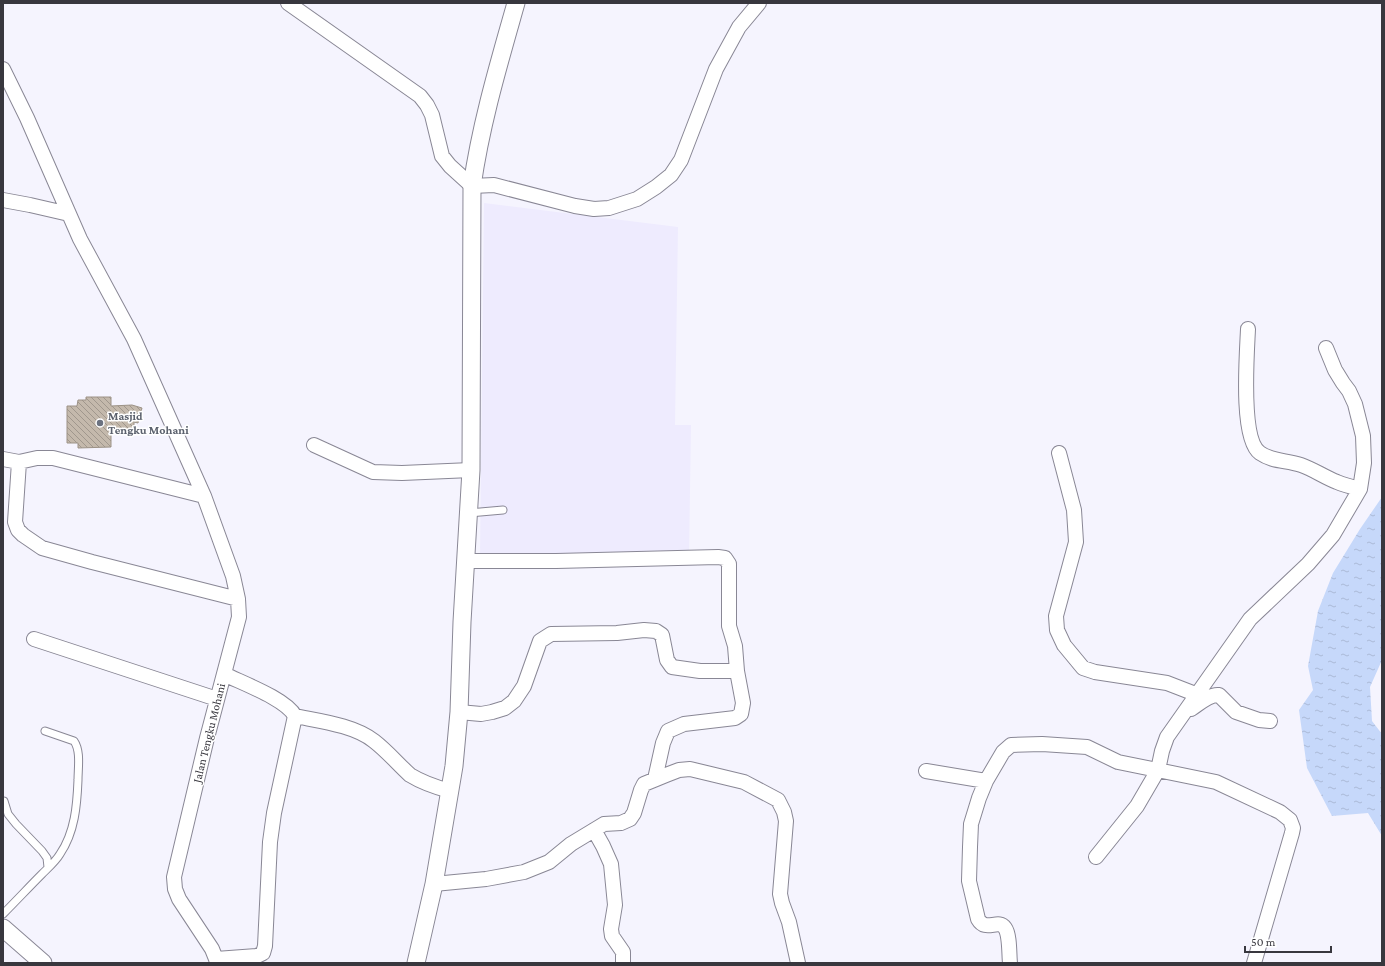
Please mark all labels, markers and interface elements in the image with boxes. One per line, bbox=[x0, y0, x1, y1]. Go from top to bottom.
place label: Masjid Tengku Mohani bbox=[108, 409, 189, 437]
marker: Masjid Tengku Mohani bbox=[95, 418, 105, 428]
street label: Jalan Tengku Mohani bbox=[190, 682, 228, 785]
scale bar bbox=[1245, 928, 1331, 954]
text: 50 m bbox=[1251, 935, 1276, 949]

